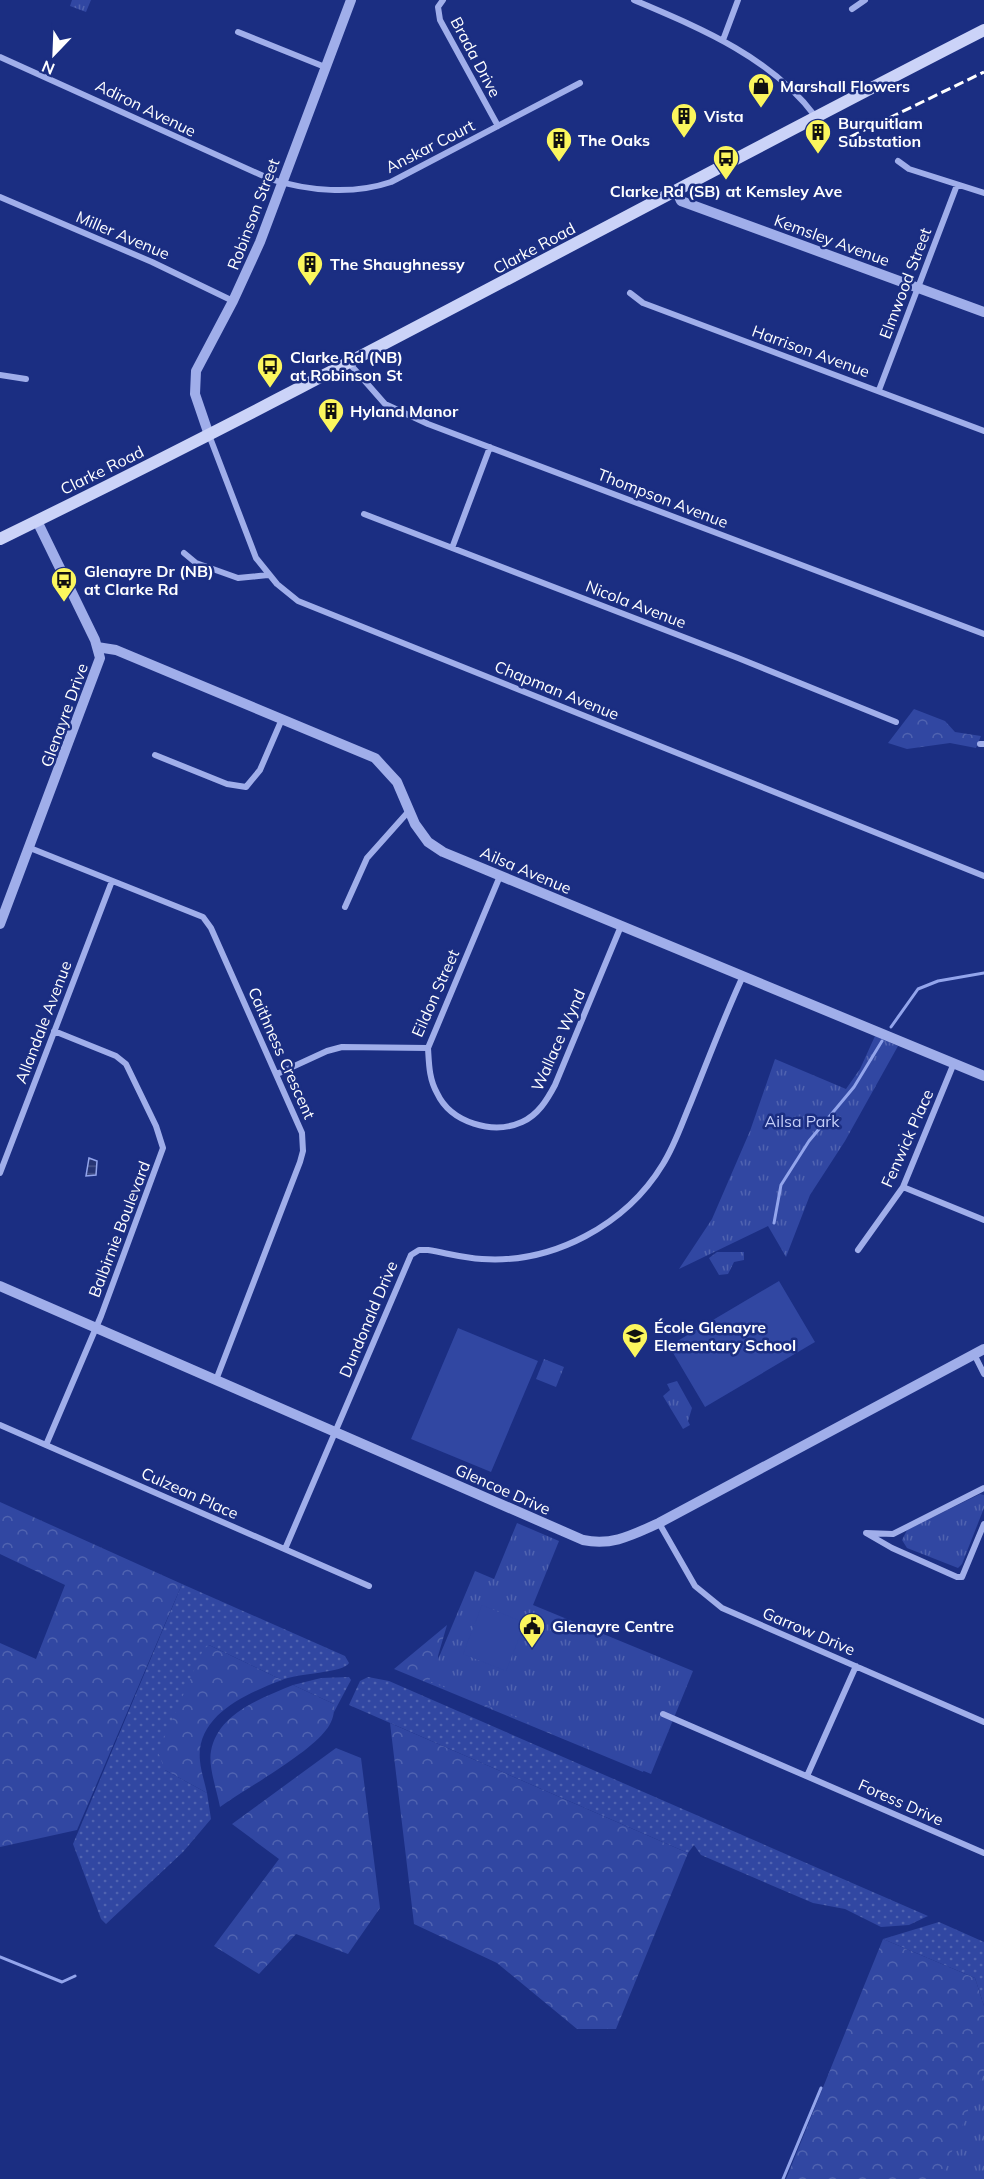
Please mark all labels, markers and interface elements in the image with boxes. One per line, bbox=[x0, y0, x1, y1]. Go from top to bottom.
street label: Brada Drive bbox=[446, 13, 506, 101]
north arrow bbox=[24, 24, 84, 84]
text: N bbox=[39, 56, 58, 79]
shop icon: Marshall Flowers bbox=[746, 71, 776, 109]
street label: Adiron Avenue bbox=[93, 75, 199, 141]
place label: Marshall Flowers bbox=[780, 76, 910, 96]
building icon: Vista bbox=[669, 101, 699, 139]
place label: Vista bbox=[703, 106, 744, 126]
place label: Burquitlam Substation bbox=[838, 113, 923, 151]
street label: Anskar Court bbox=[382, 115, 478, 177]
building icon: Burquitlam Substation bbox=[803, 117, 833, 155]
building icon: The Oaks bbox=[544, 125, 574, 163]
place label: The Oaks bbox=[578, 130, 650, 150]
bus stop icon: Clarke Rd (SB) at Kemsley Ave bbox=[711, 143, 741, 181]
street label: Robinson Street bbox=[223, 155, 284, 273]
place label: Clarke Rd (SB) at Kemsley Ave bbox=[610, 181, 842, 201]
street label: Miller Avenue bbox=[73, 206, 173, 264]
street label: Kemsley Avenue bbox=[772, 210, 892, 270]
street label: Clarke Road bbox=[489, 218, 579, 278]
street label: Elmwood Street bbox=[875, 224, 935, 341]
building icon: The Shaughnessy bbox=[295, 249, 325, 287]
place label: The Shaughnessy bbox=[330, 254, 465, 274]
street label: Harrison Avenue bbox=[749, 320, 873, 382]
place label: Clarke Rd (NB) at Robinson St bbox=[290, 347, 403, 385]
bus stop icon: Clarke Rd (NB) at Robinson St bbox=[255, 351, 285, 389]
building icon: Hyland Manor bbox=[316, 396, 346, 434]
place label: Hyland Manor bbox=[350, 401, 459, 421]
street label: Clarke Road bbox=[57, 441, 147, 499]
street label: Thompson Avenue bbox=[595, 464, 731, 532]
place label: Glenayre Dr (NB) at Clarke Rd bbox=[84, 561, 214, 599]
bus stop icon: Glenayre Dr (NB) at Clarke Rd bbox=[49, 565, 79, 603]
street label: Nicola Avenue bbox=[583, 576, 689, 632]
street label: Chapman Avenue bbox=[492, 656, 622, 724]
street label: Glenayre Drive bbox=[36, 660, 92, 770]
street label: Ailsa Avenue bbox=[478, 842, 574, 898]
street label: Eildon Street bbox=[407, 946, 463, 1040]
street label: Allandale Avenue bbox=[10, 958, 76, 1086]
street label: Caithness Crescent bbox=[244, 984, 320, 1122]
street label: Wallace Wynd bbox=[527, 986, 589, 1094]
street label: Fenwick Place bbox=[877, 1086, 937, 1190]
park label: Ailsa Park bbox=[765, 1111, 840, 1131]
street label: Balbirnie Boulevard bbox=[84, 1158, 154, 1300]
street label: Dundonald Drive bbox=[334, 1258, 402, 1380]
place label: École Glenayre Elementary School bbox=[654, 1317, 796, 1355]
school or university icon: École Glenayre Elementary School bbox=[620, 1321, 650, 1359]
street label: Glencoe Drive bbox=[452, 1459, 554, 1519]
street label: Culzean Place bbox=[138, 1463, 242, 1523]
street label: Garrow Drive bbox=[760, 1603, 858, 1659]
public building icon: Glenayre Centre bbox=[517, 1611, 547, 1649]
place label: Glenayre Centre bbox=[552, 1616, 674, 1636]
street label: Foress Drive bbox=[855, 1774, 947, 1830]

